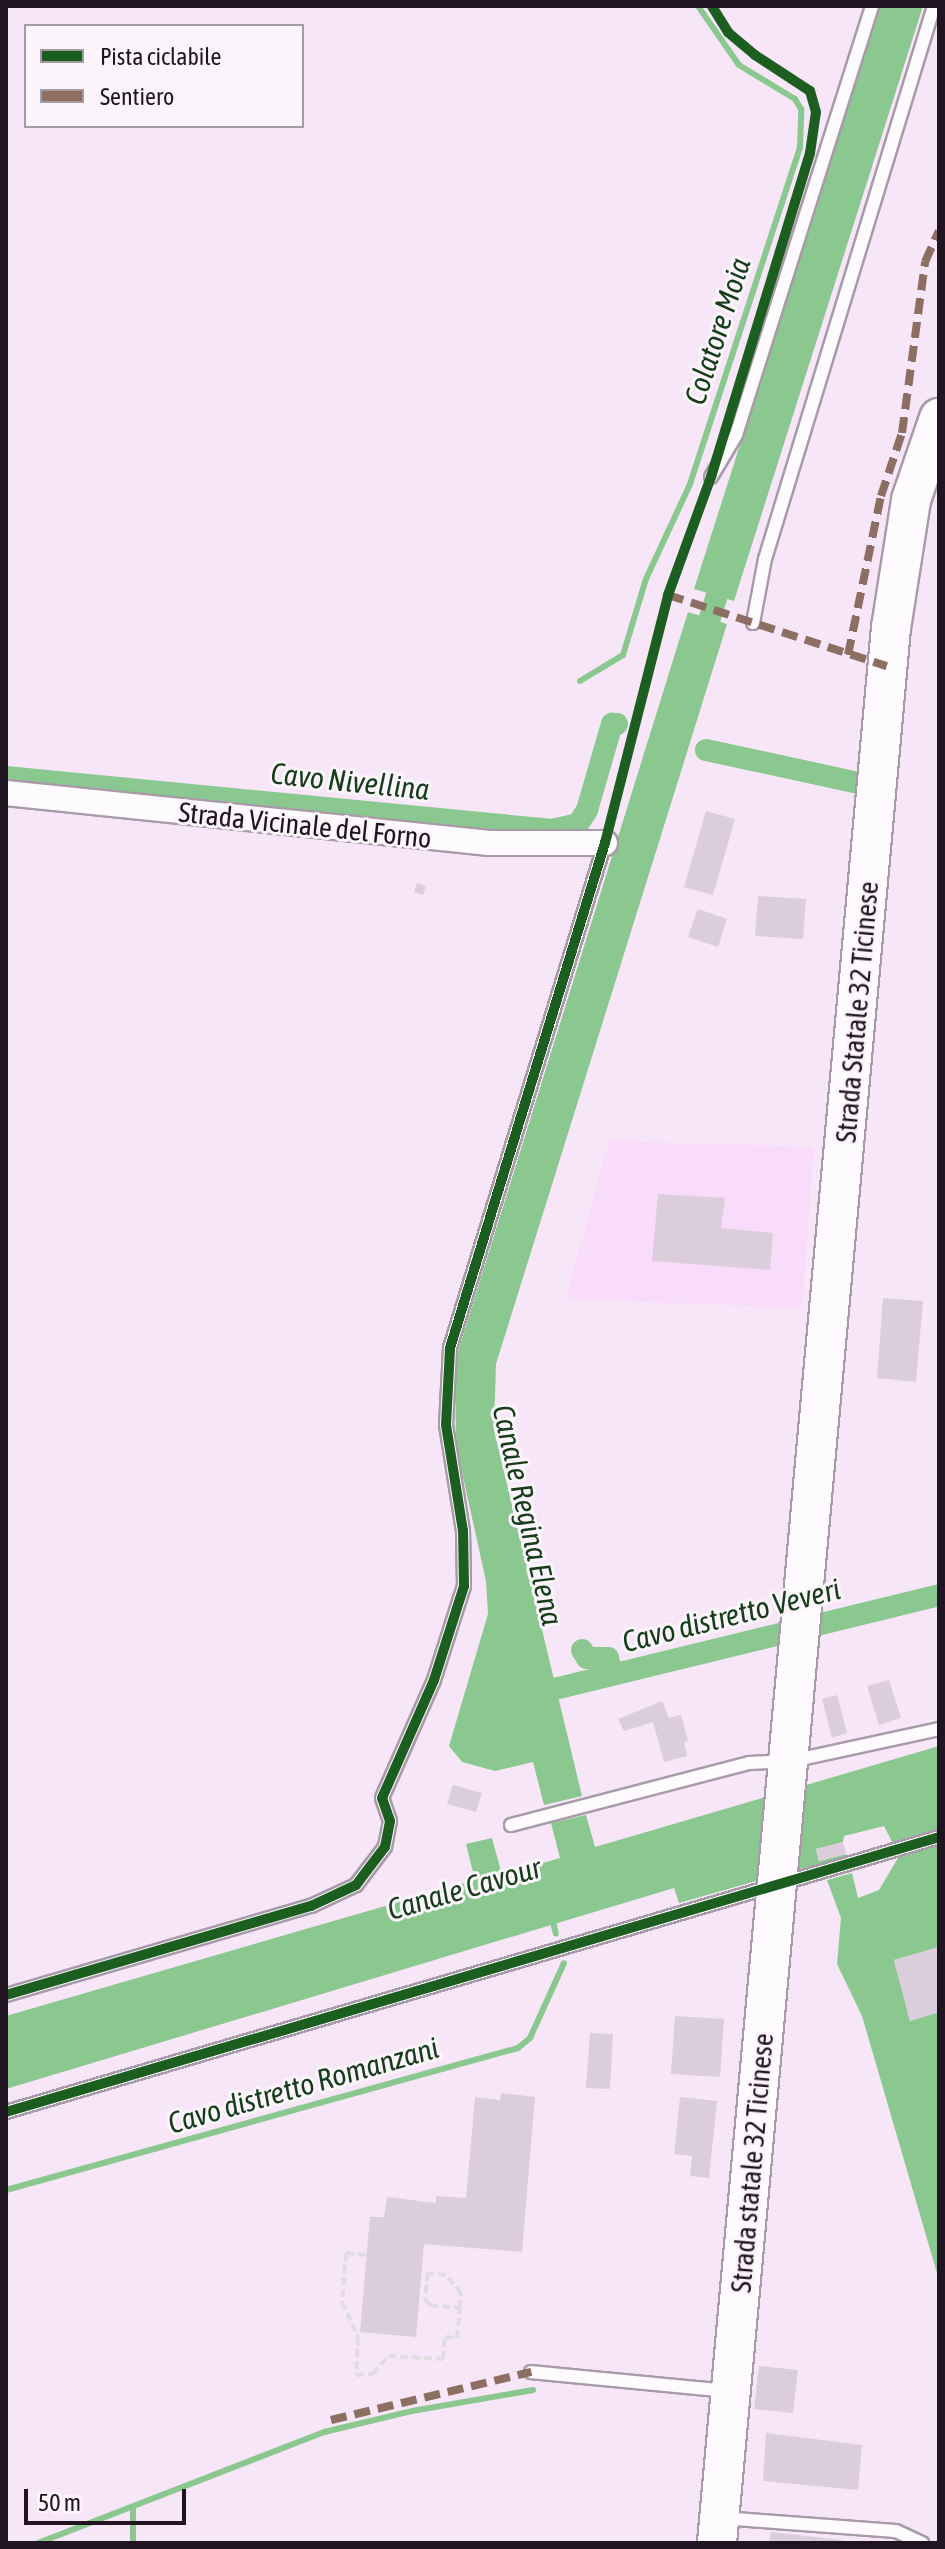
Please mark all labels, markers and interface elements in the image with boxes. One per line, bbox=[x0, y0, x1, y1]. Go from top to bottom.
legend bbox=[24, 24, 304, 128]
text: Pista ciclabile bbox=[100, 43, 221, 70]
text: Sentiero bbox=[100, 83, 174, 110]
water label: Colatore Moia bbox=[676, 253, 758, 409]
water label: Cavo Nivellina bbox=[269, 755, 431, 807]
street label: Strada Vicinale del Forno bbox=[177, 795, 433, 855]
street label: Strada Statale 32 Ticinese bbox=[829, 880, 885, 1144]
water label: Canale Regina Elena bbox=[485, 1401, 571, 1629]
water label: Cavo distretto Veveri bbox=[618, 1571, 844, 1659]
water label: Canale Cavour bbox=[383, 1849, 545, 1927]
water label: Cavo distretto Romanzani bbox=[163, 2029, 443, 2141]
street label: Strada statale 32 Ticinese bbox=[724, 2032, 780, 2294]
scale bar bbox=[28, 2473, 190, 2523]
text: 50 m bbox=[38, 2489, 81, 2516]

